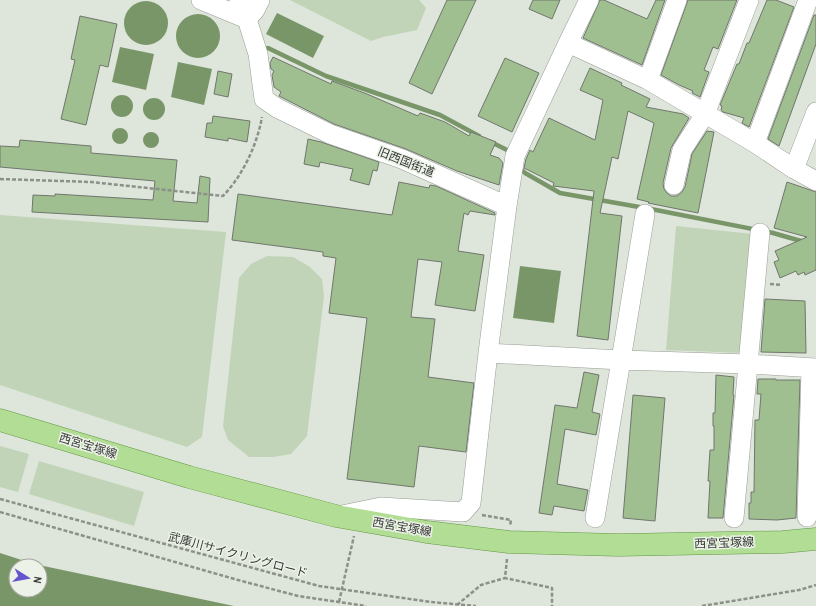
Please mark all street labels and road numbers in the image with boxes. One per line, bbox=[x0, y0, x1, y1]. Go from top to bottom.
street label: 旧西国街道 bbox=[375, 143, 437, 181]
street label: 西宮宝塚線 bbox=[57, 430, 119, 462]
street label: 西宮宝塚線 bbox=[371, 514, 433, 540]
street label: 武庫川サイクリングロード bbox=[166, 529, 310, 581]
street label: 西宮宝塚線 bbox=[694, 534, 754, 552]

